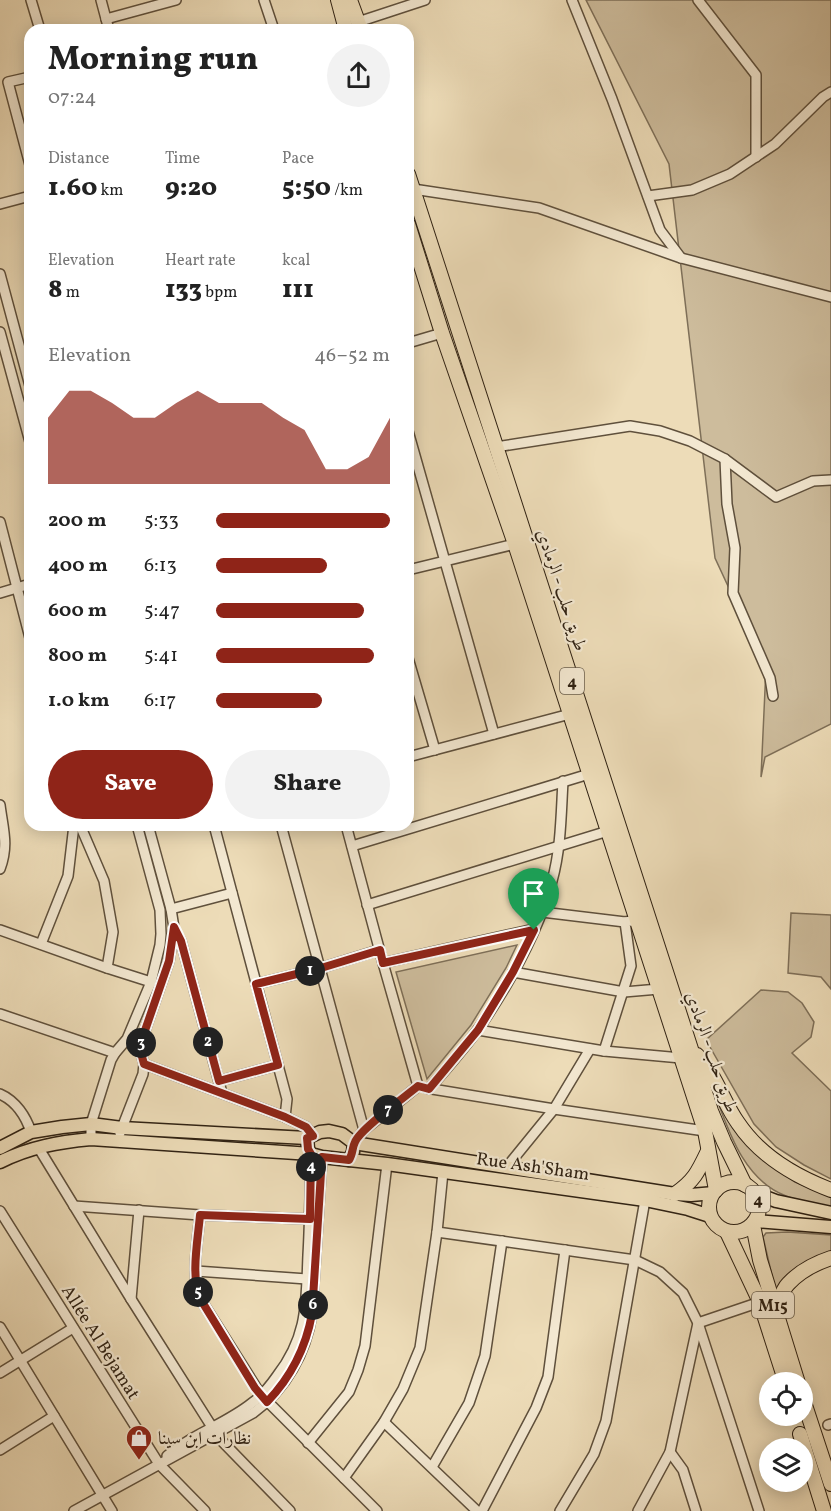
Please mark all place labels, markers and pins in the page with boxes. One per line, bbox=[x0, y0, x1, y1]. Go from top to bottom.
pin bbox=[508, 868, 559, 930]
pin: 1 bbox=[295, 956, 325, 986]
pin: 2 bbox=[193, 1027, 223, 1057]
pin: 3 bbox=[126, 1028, 156, 1058]
pin: 7 bbox=[373, 1095, 403, 1125]
pin: 4 bbox=[296, 1152, 326, 1182]
pin: 5 bbox=[183, 1277, 213, 1307]
pin: 6 bbox=[298, 1290, 328, 1320]
shop icon: نظارات ابن سينا bbox=[124, 1423, 154, 1461]
place label: نظارات ابن سينا bbox=[158, 1427, 251, 1452]

